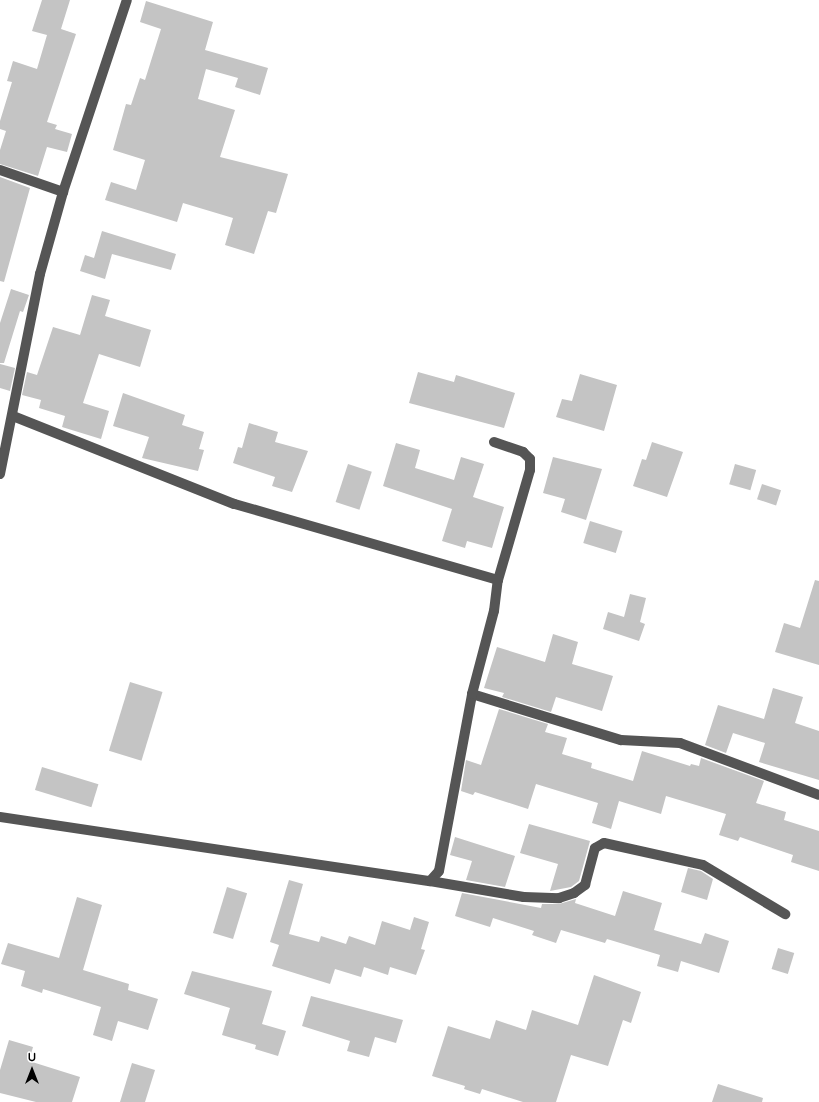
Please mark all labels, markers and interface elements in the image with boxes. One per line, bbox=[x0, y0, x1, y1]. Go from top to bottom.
north arrow bbox=[12, 1050, 52, 1090]
text: U bbox=[28, 1051, 36, 1064]

